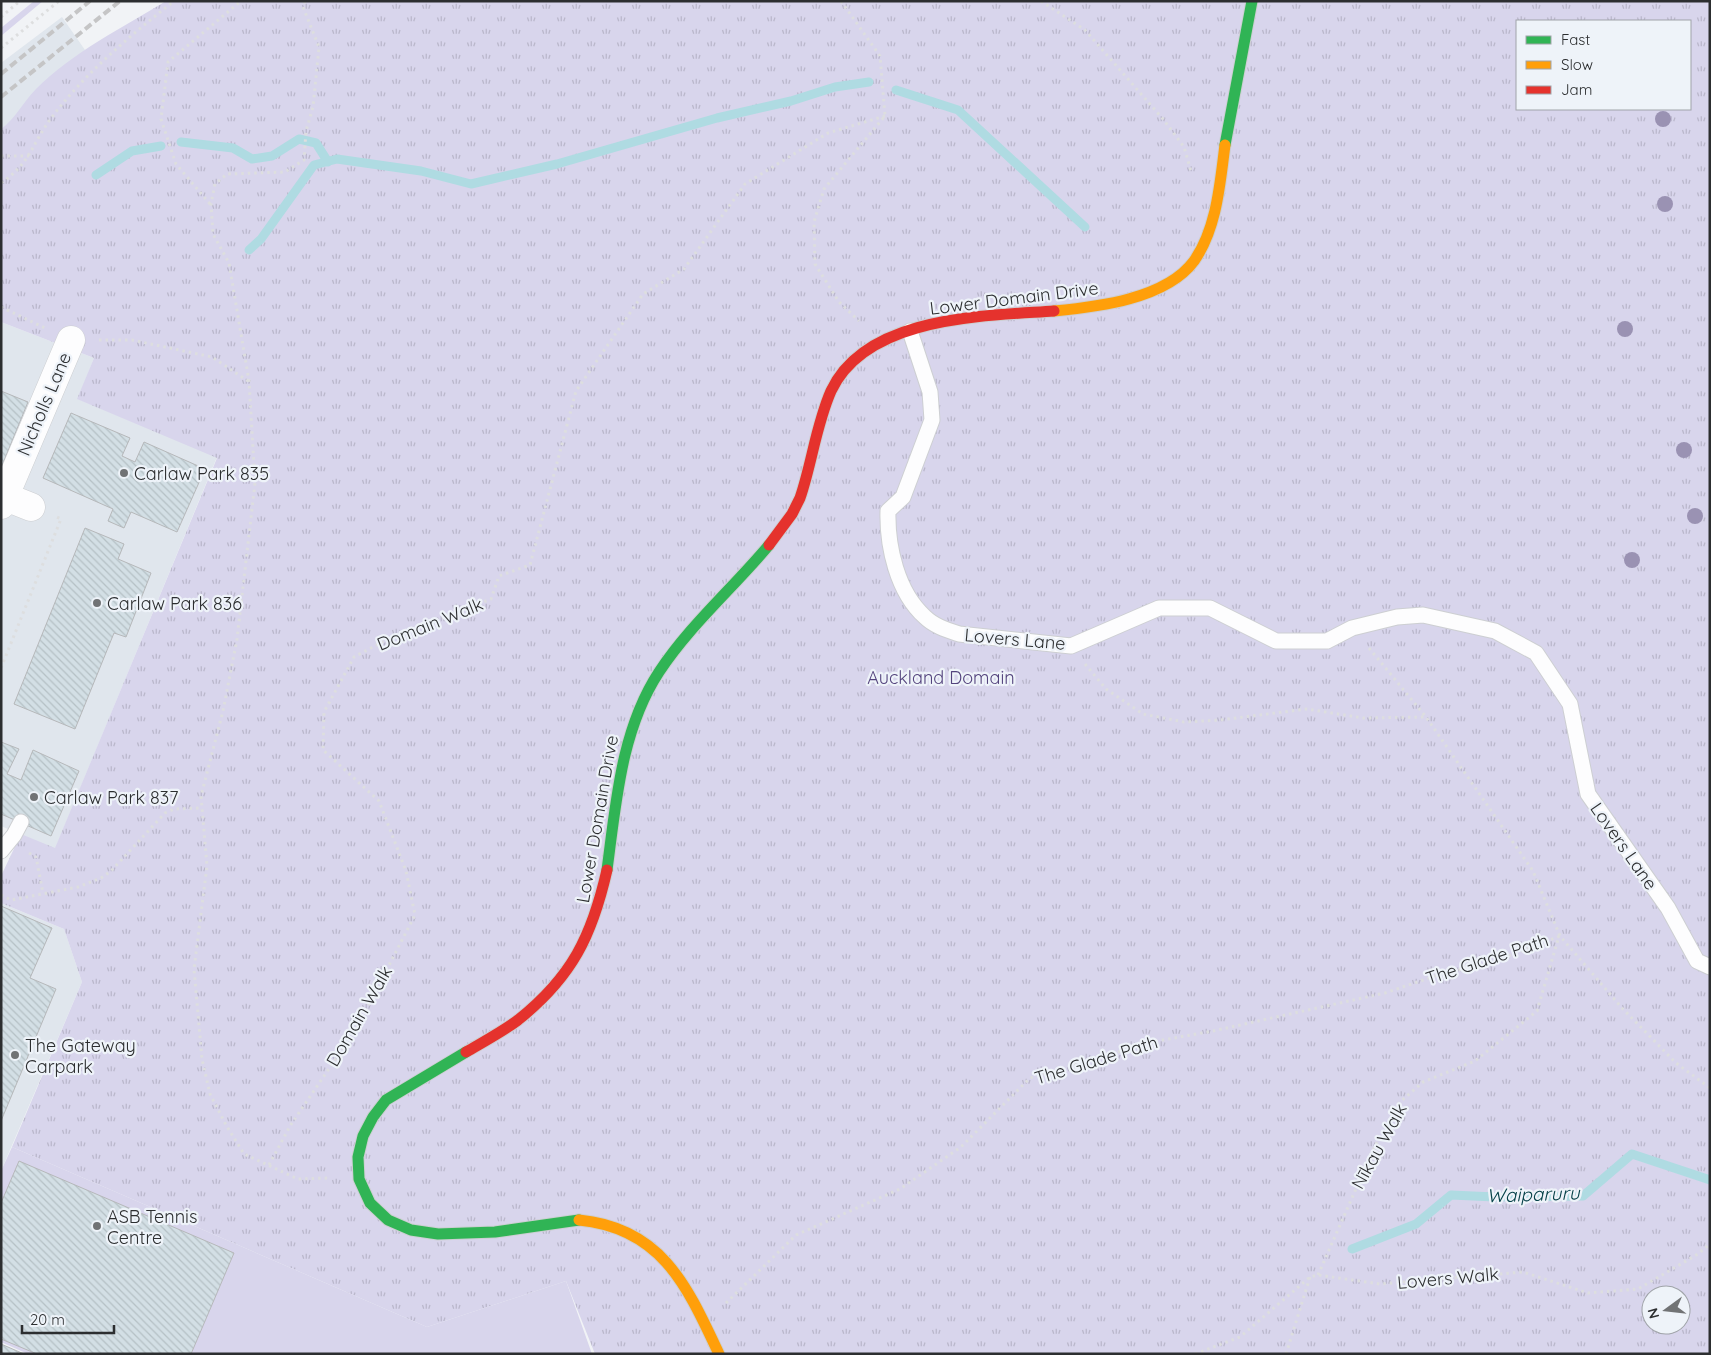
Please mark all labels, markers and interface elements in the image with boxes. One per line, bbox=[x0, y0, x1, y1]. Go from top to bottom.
legend bbox=[1516, 20, 1691, 110]
text: Fast bbox=[1561, 30, 1590, 49]
text: Slow bbox=[1561, 55, 1593, 74]
text: Jam bbox=[1561, 80, 1592, 99]
street label: Lower Domain Drive bbox=[928, 276, 1100, 320]
street label: Nicholls Lane bbox=[12, 349, 76, 459]
place label: Carlaw Park 835 bbox=[134, 462, 269, 485]
marker: Carlaw Park 835 bbox=[118, 467, 130, 479]
place label: Carlaw Park 836 bbox=[107, 592, 242, 615]
street label: Domain Walk bbox=[374, 592, 486, 656]
marker: Carlaw Park 836 bbox=[91, 597, 103, 609]
street label: Lovers Lane bbox=[964, 623, 1066, 655]
park label: Auckland Domain bbox=[867, 666, 1015, 689]
street label: Lower Domain Drive bbox=[571, 733, 623, 905]
place label: Carlaw Park 837 bbox=[44, 786, 178, 809]
marker: Carlaw Park 837 bbox=[28, 791, 40, 803]
street label: Lovers Lane bbox=[1586, 798, 1662, 894]
street label: The Glade Path bbox=[1423, 928, 1551, 990]
street label: Domain Walk bbox=[321, 962, 397, 1070]
street label: The Glade Path bbox=[1032, 1030, 1160, 1090]
place label: The Gateway Carpark bbox=[25, 1034, 136, 1078]
marker: The Gateway Carpark bbox=[9, 1049, 21, 1061]
street label: Nīkau Walk bbox=[1346, 1099, 1412, 1193]
water label: Waiparuru bbox=[1486, 1180, 1581, 1208]
place label: ASB Tennis Centre bbox=[107, 1205, 197, 1249]
marker: ASB Tennis Centre bbox=[91, 1220, 103, 1232]
street label: Lovers Walk bbox=[1396, 1262, 1500, 1294]
north arrow bbox=[1641, 1285, 1691, 1335]
scale bar bbox=[22, 1302, 115, 1334]
text: N bbox=[1643, 1306, 1663, 1321]
text: 20 m bbox=[30, 1310, 65, 1329]

